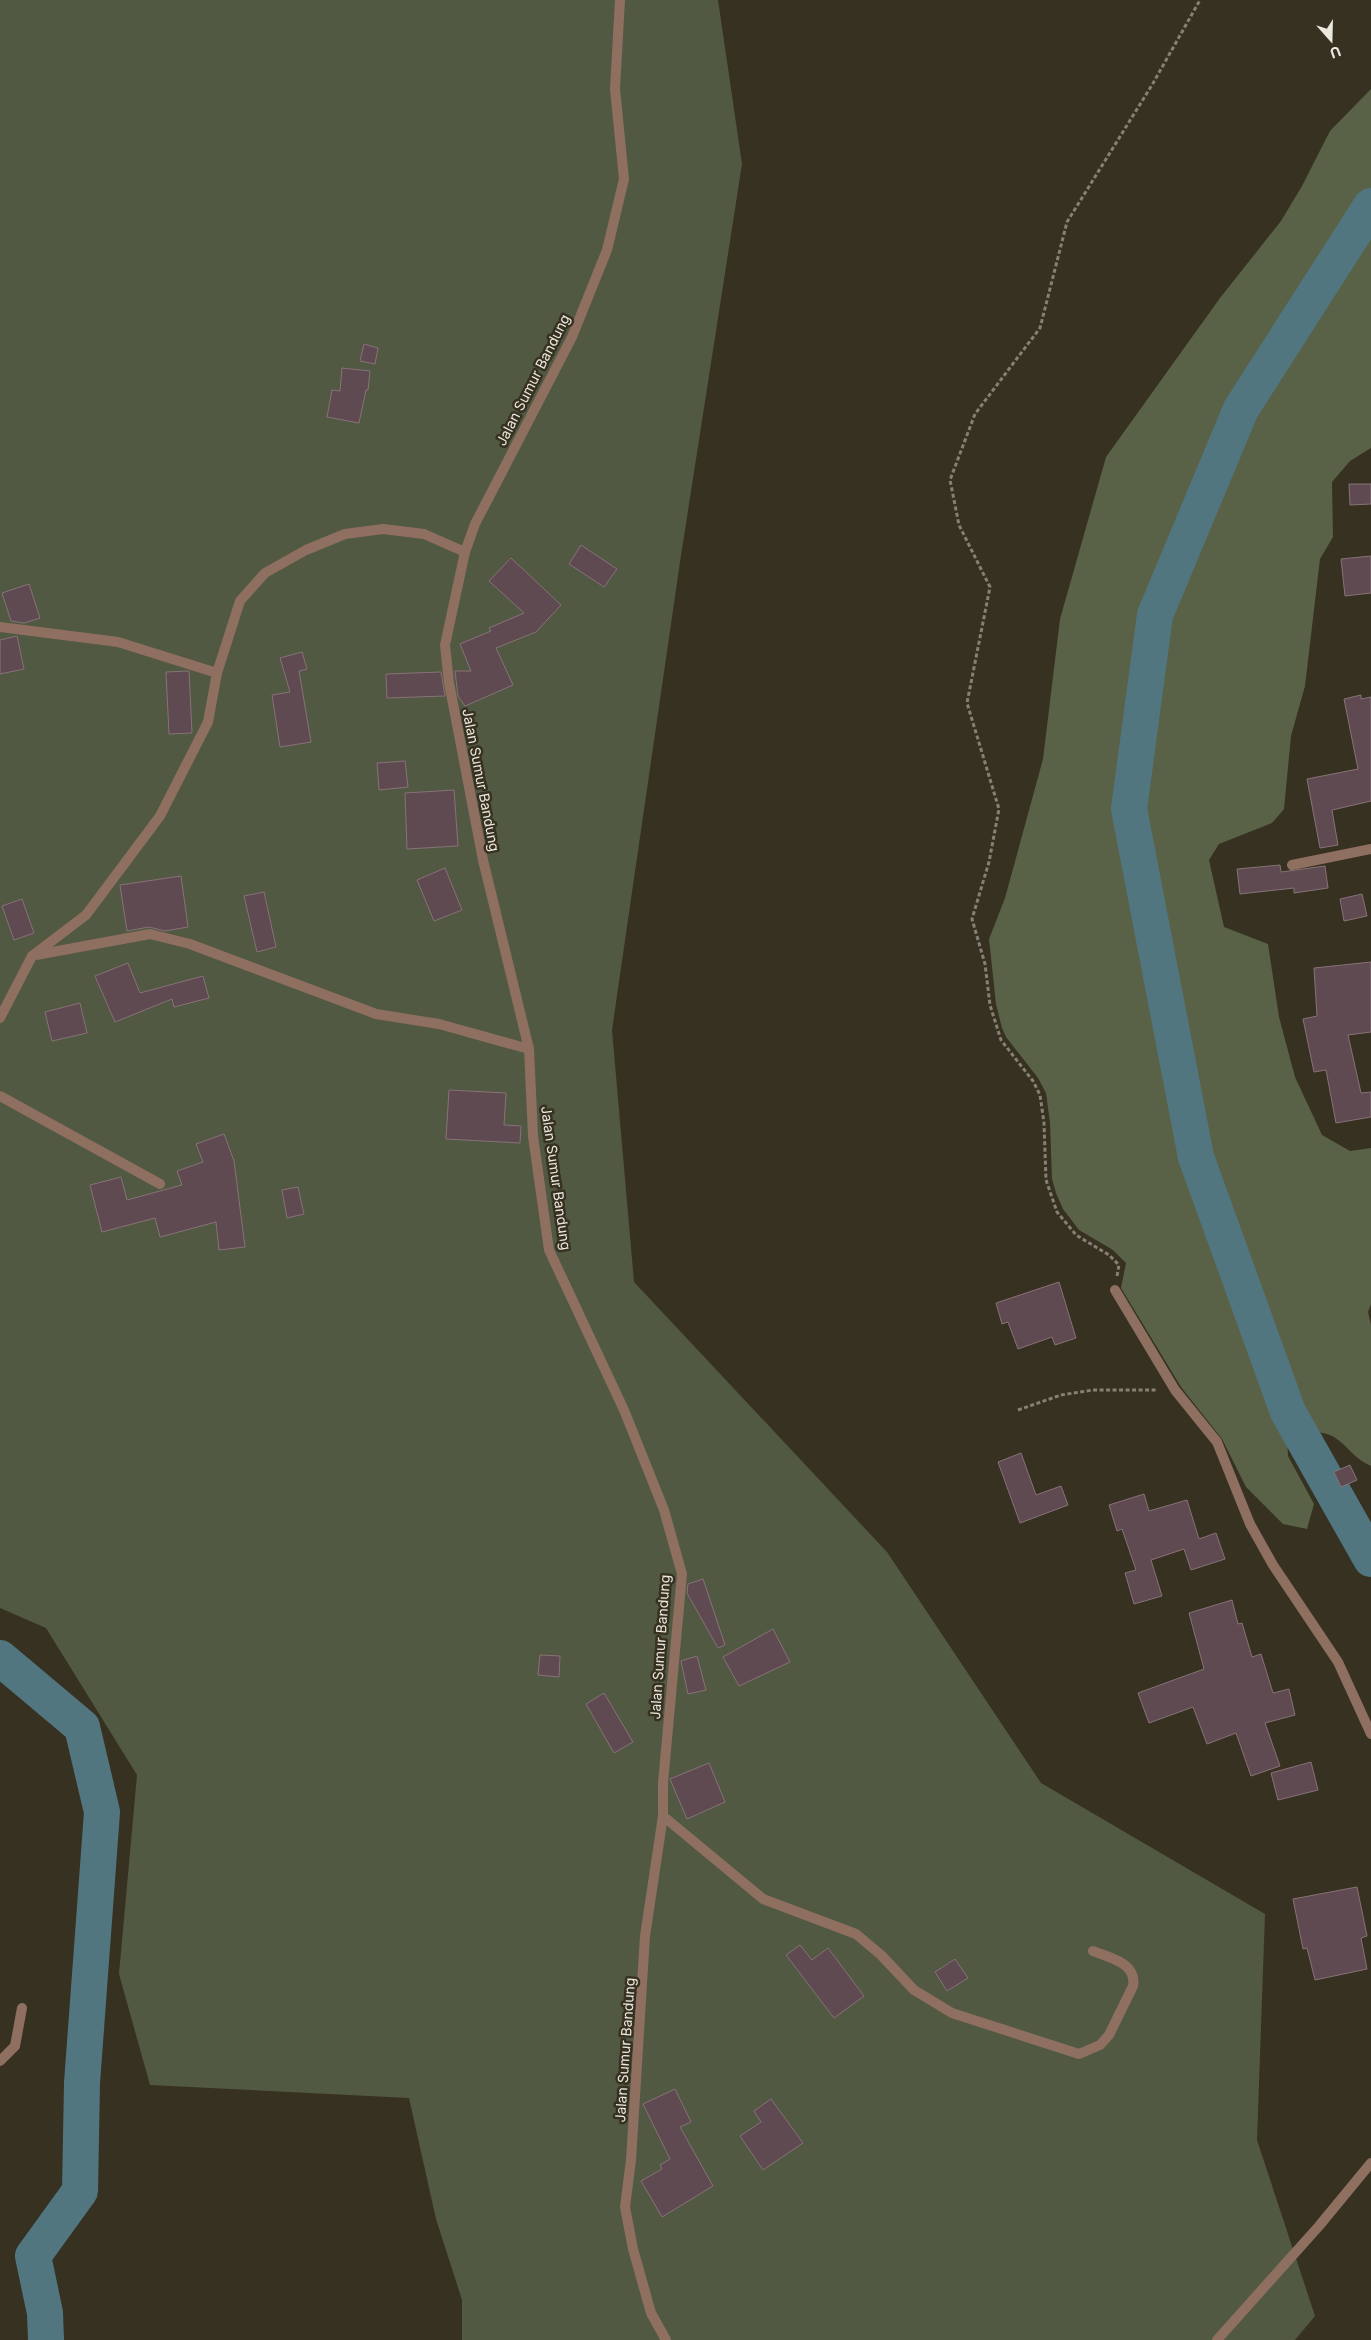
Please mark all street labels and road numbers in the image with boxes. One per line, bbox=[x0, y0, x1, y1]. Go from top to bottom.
street label: Jalan Sumur Bandung bbox=[492, 311, 573, 448]
street label: Jalan Sumur Bandung bbox=[459, 707, 504, 853]
street label: Jalan Sumur Bandung bbox=[538, 1105, 575, 1251]
street label: Jalan Sumur Bandung bbox=[646, 1574, 673, 1720]
street label: Jalan Sumur Bandung bbox=[611, 1977, 638, 2123]

